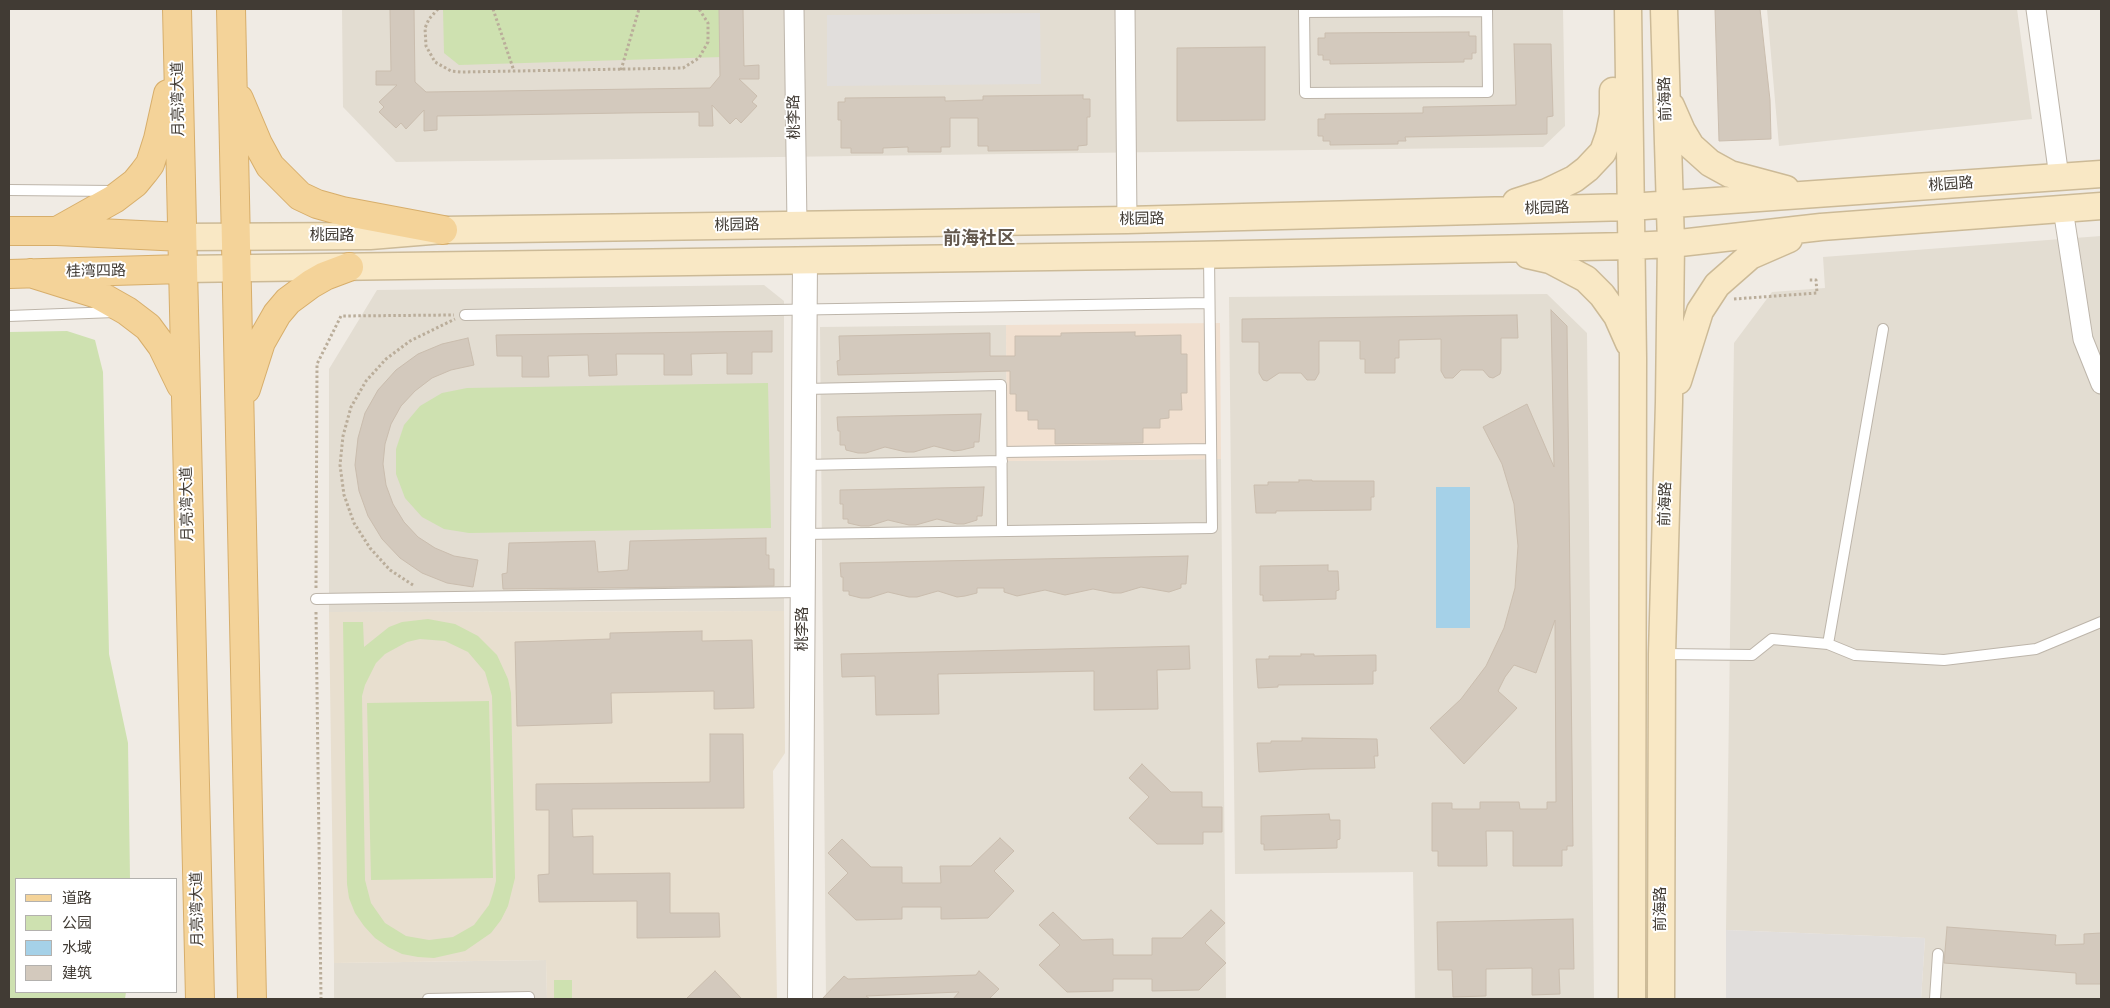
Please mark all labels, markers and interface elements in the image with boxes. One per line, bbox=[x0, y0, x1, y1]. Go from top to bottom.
street label: 月亮湾大道 bbox=[169, 61, 189, 137]
street label: 前海路 bbox=[1656, 76, 1676, 122]
street label: 桃李路 bbox=[786, 94, 804, 140]
street label: 桃园路 bbox=[1928, 174, 1974, 196]
street label: 桃园路 bbox=[1524, 199, 1570, 219]
street label: 桃园路 bbox=[1119, 211, 1165, 229]
street label: 桃园路 bbox=[714, 217, 760, 235]
street label: 桃园路 bbox=[310, 227, 354, 245]
district label: 前海社区 bbox=[943, 229, 1015, 251]
street label: 桂湾四路 bbox=[66, 262, 126, 282]
street label: 月亮湾大道 bbox=[178, 466, 198, 542]
street label: 前海路 bbox=[1656, 481, 1676, 527]
street label: 桃李路 bbox=[794, 607, 812, 651]
street label: 月亮湾大道 bbox=[188, 871, 208, 947]
legend bbox=[15, 878, 178, 993]
text: 道路 bbox=[62, 886, 92, 909]
street label: 前海路 bbox=[1652, 887, 1670, 931]
text: 公园 bbox=[62, 911, 92, 934]
text: 水域 bbox=[62, 936, 92, 959]
text: 建筑 bbox=[62, 961, 92, 984]

